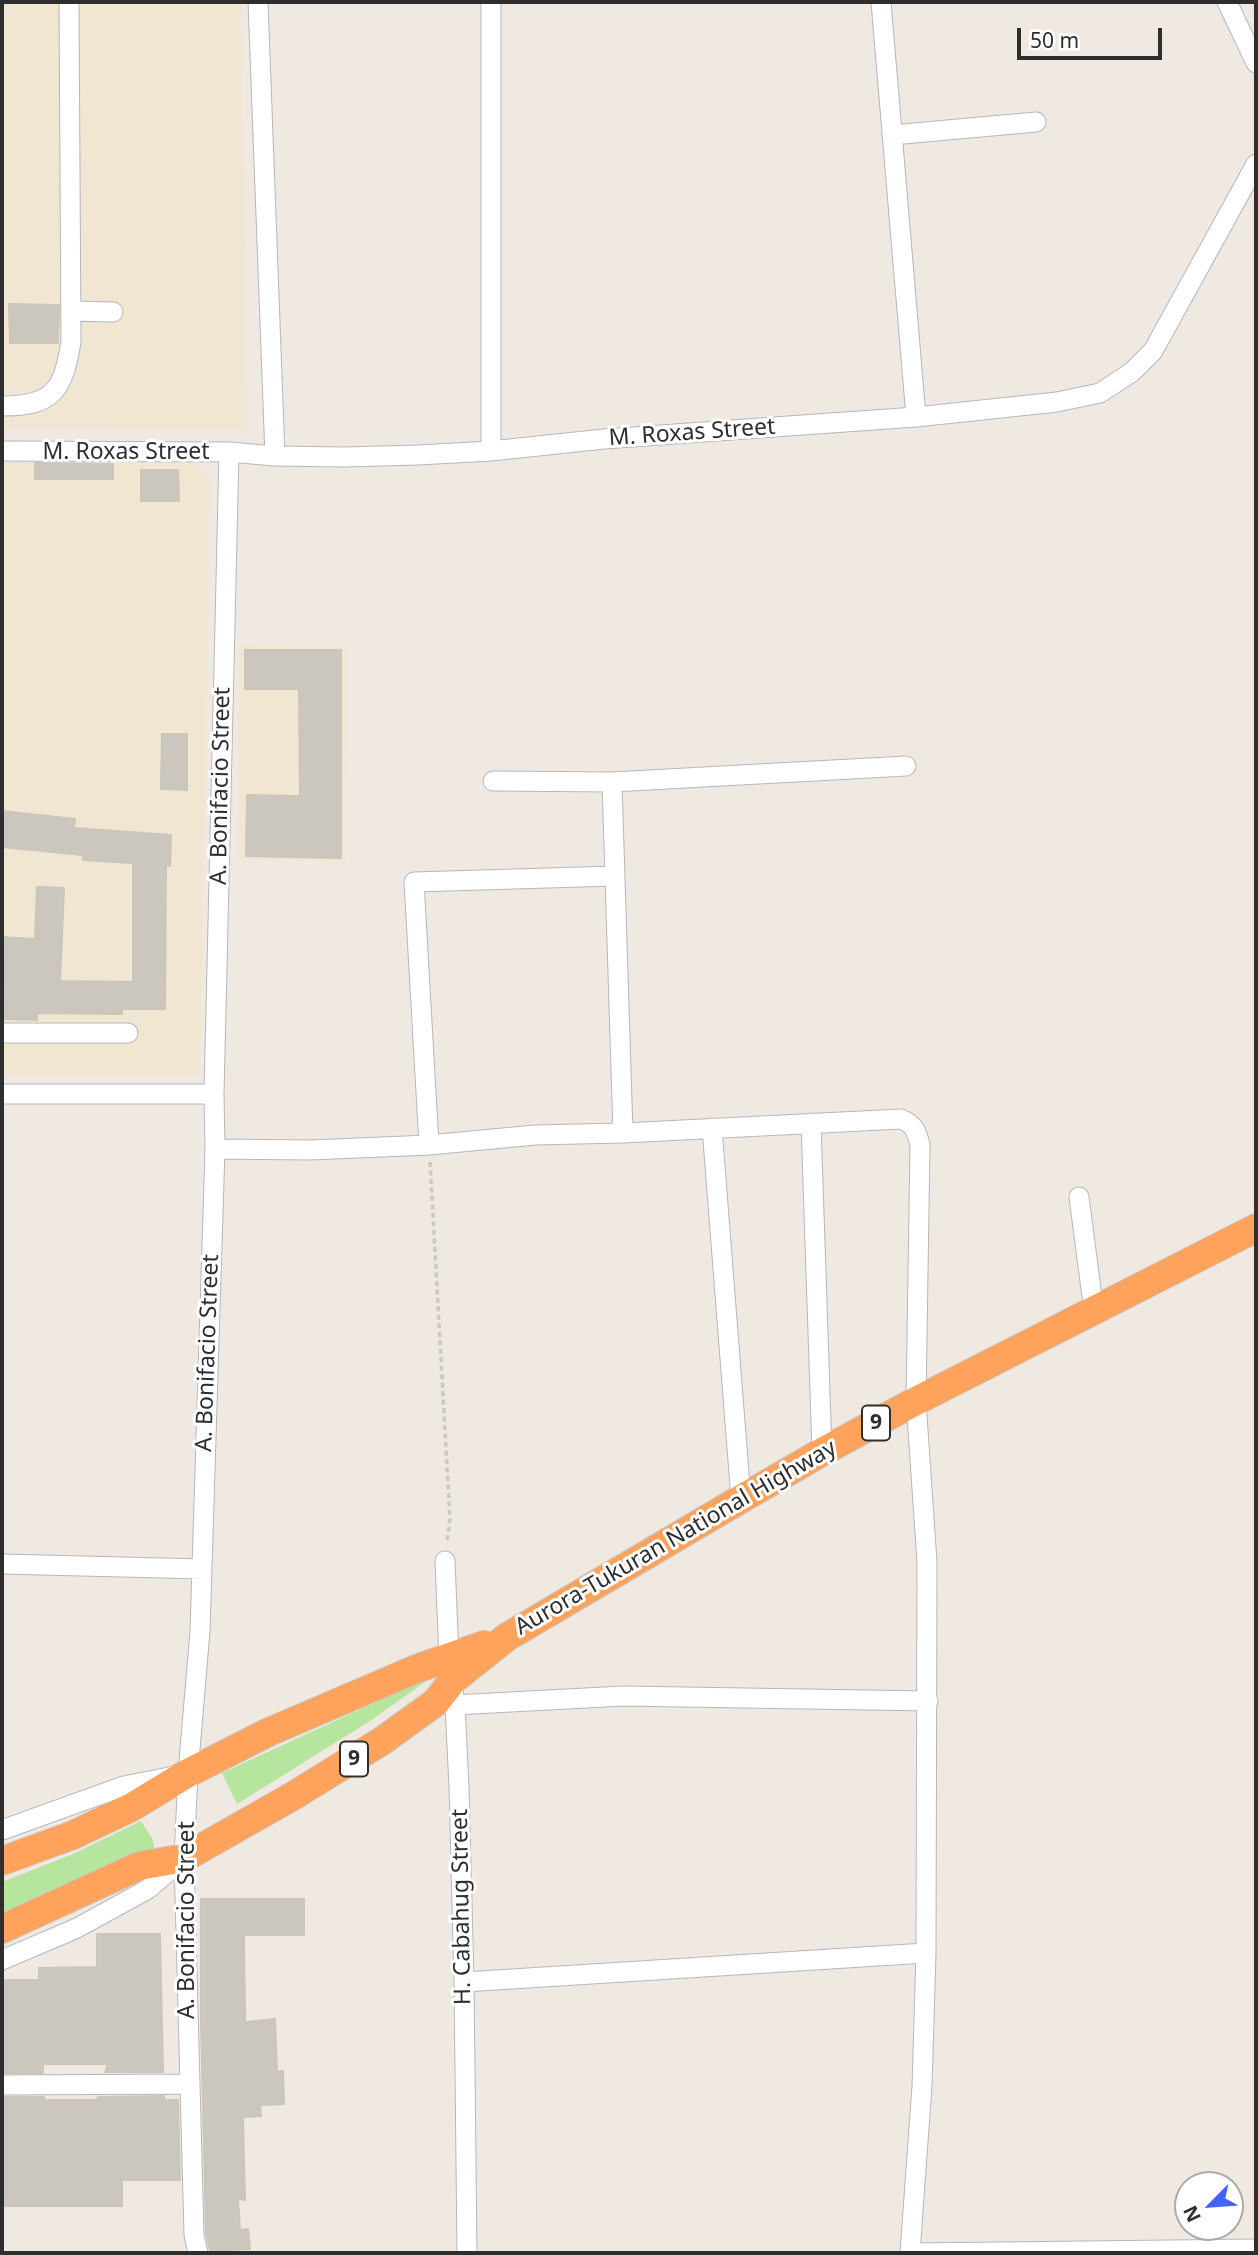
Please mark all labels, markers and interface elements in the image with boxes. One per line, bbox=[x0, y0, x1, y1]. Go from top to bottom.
scale bar bbox=[1020, 14, 1165, 58]
text: 50 m bbox=[1030, 26, 1079, 54]
street label: M. Roxas Street bbox=[608, 413, 776, 453]
street label: M. Roxas Street bbox=[42, 438, 210, 466]
street label: A. Bonifacio Street bbox=[205, 687, 237, 885]
street label: A. Bonifacio Street bbox=[191, 1254, 225, 1452]
road number: 9 bbox=[862, 1406, 890, 1440]
street label: Aurora-Tukuran National Highway bbox=[510, 1434, 842, 1642]
road number: 9 bbox=[340, 1742, 368, 1776]
street label: H. Cabahug Street bbox=[446, 1809, 478, 2005]
street label: A. Bonifacio Street bbox=[173, 1821, 201, 2019]
north arrow bbox=[1174, 2171, 1244, 2241]
text: N bbox=[1177, 2202, 1207, 2227]

